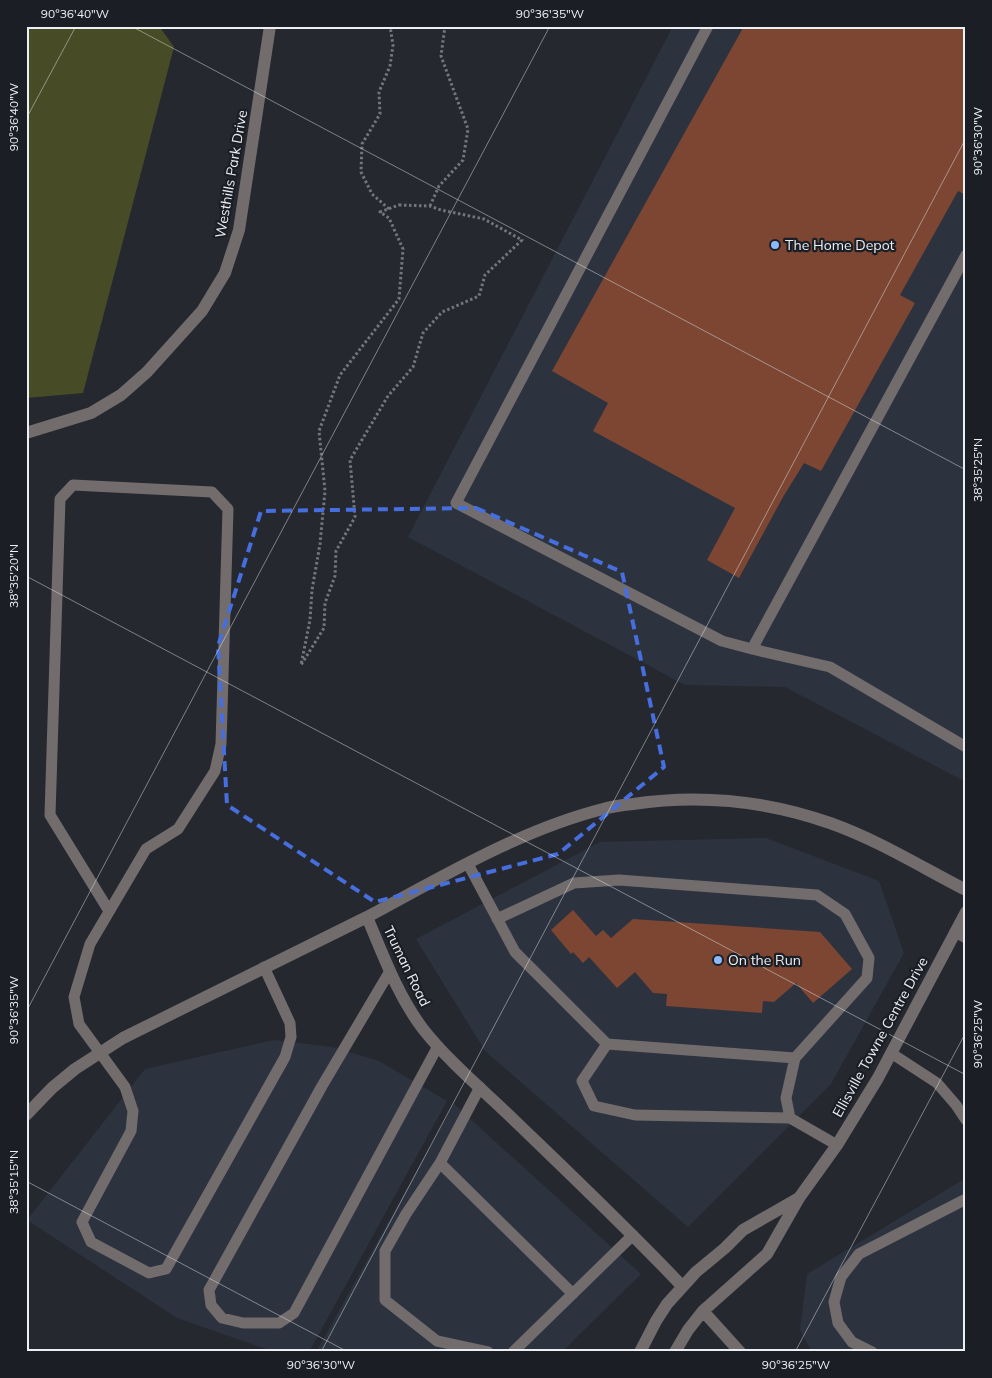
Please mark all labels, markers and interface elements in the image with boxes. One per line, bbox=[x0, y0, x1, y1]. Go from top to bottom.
text: 90°36'40"W bbox=[41, 6, 109, 21]
text: 90°36'35"W bbox=[516, 6, 584, 21]
text: 90°36'40"W bbox=[6, 83, 21, 151]
text: 90°36'30"W bbox=[970, 107, 985, 175]
street label: Westhills Park Drive bbox=[211, 108, 251, 240]
place label: The Home Depot bbox=[785, 236, 895, 254]
marker: The Home Depot bbox=[769, 239, 781, 251]
text: 38°35'25"N bbox=[970, 438, 985, 502]
text: 38°35'20"N bbox=[6, 544, 21, 608]
street label: Truman Road bbox=[380, 923, 434, 1009]
place label: On the Run bbox=[728, 951, 801, 969]
marker: On the Run bbox=[712, 954, 724, 966]
street label: Ellisville Towne Centre Drive bbox=[828, 954, 932, 1120]
text: 90°36'35"W bbox=[6, 976, 21, 1044]
text: 90°36'25"W bbox=[970, 1000, 985, 1068]
text: 38°35'15"N bbox=[6, 1150, 21, 1214]
text: 90°36'30"W bbox=[287, 1357, 355, 1372]
text: 90°36'25"W bbox=[762, 1357, 830, 1372]

